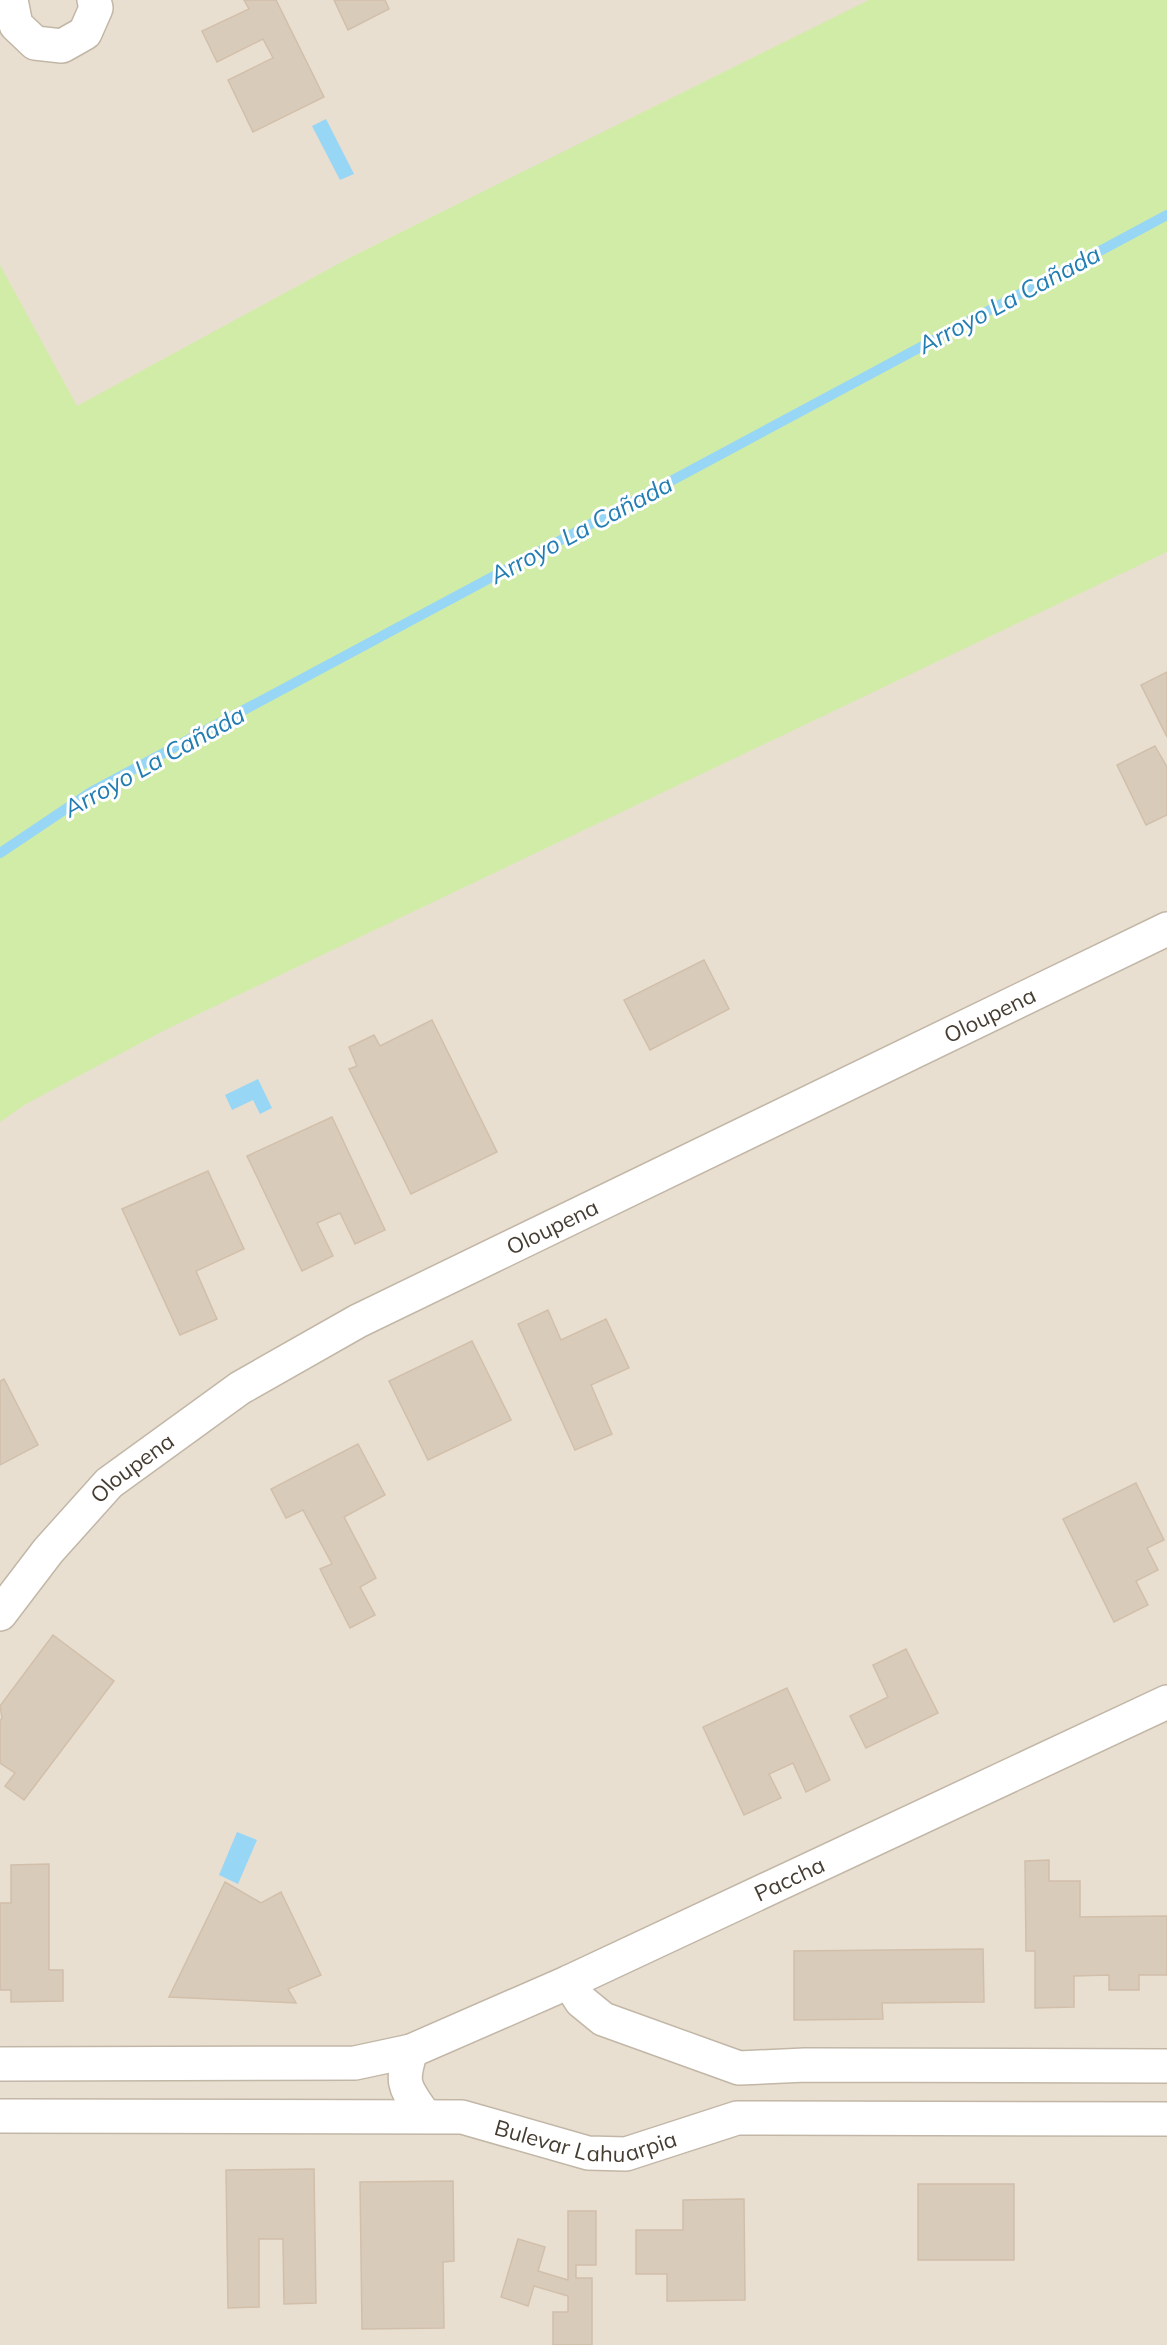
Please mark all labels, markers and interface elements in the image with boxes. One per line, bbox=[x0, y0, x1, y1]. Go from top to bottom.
water label: Arroyo La Cañada bbox=[912, 238, 1105, 360]
water label: Arroyo La Cañada bbox=[484, 468, 677, 590]
water label: Arroyo La Cañada bbox=[57, 699, 250, 824]
street label: Oloupena bbox=[939, 981, 1040, 1049]
street label: Oloupena bbox=[502, 1193, 603, 1261]
street label: Oloupena bbox=[84, 1427, 179, 1509]
street label: Paccha bbox=[750, 1850, 829, 1907]
street label: Bulevar Lahuarpia bbox=[491, 2113, 680, 2168]

